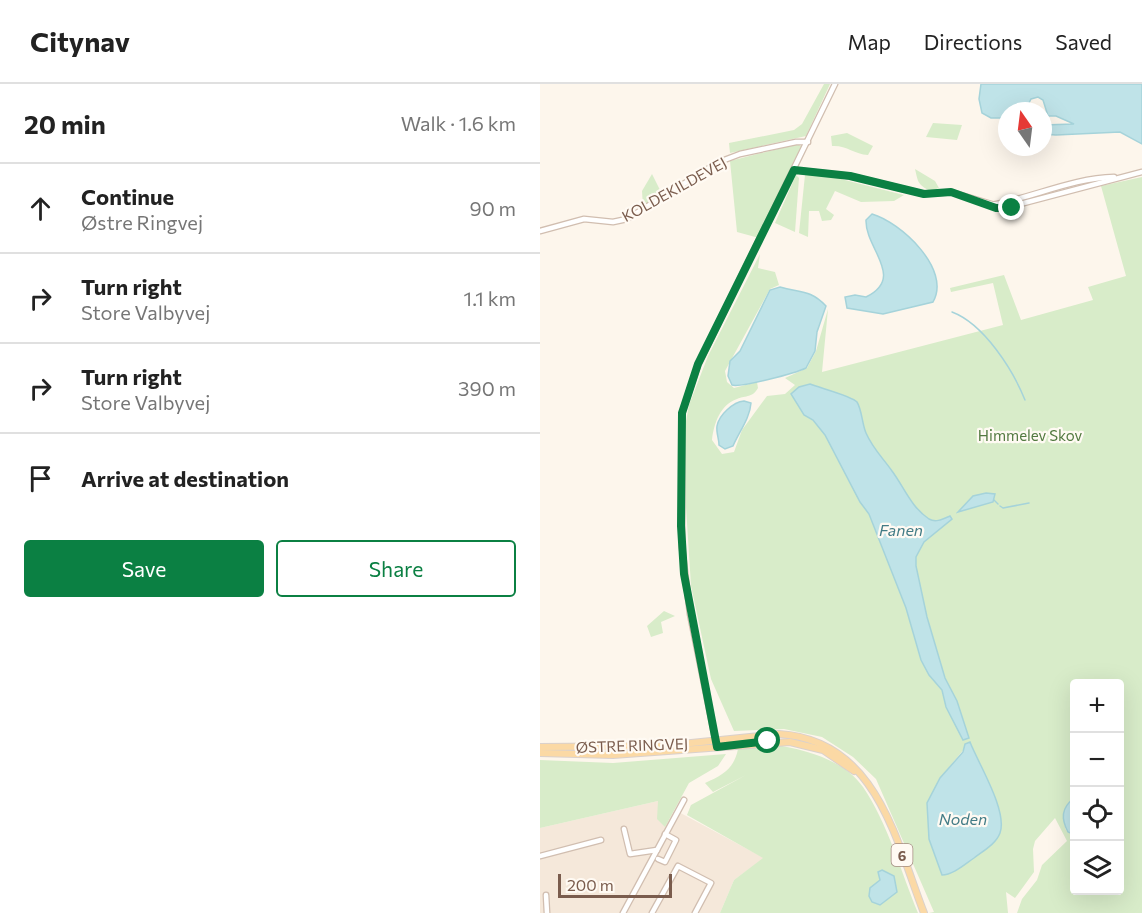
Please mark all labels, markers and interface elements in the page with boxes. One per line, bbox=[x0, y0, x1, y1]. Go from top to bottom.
text: Citynav bbox=[30, 24, 130, 58]
text: Map bbox=[848, 29, 891, 54]
text: Directions bbox=[924, 29, 1022, 54]
text: Saved bbox=[1055, 29, 1112, 54]
north arrow bbox=[998, 102, 1052, 156]
text: 20 min bbox=[24, 108, 106, 139]
text: Walk · 1.6 km bbox=[401, 111, 516, 135]
street label: KOLDEKILDEVEJ bbox=[619, 153, 729, 225]
text: Continue bbox=[81, 183, 174, 210]
icon: ahead bbox=[24, 192, 57, 225]
route end bbox=[998, 194, 1024, 220]
text: 90 m bbox=[470, 196, 516, 220]
text: Østre Ringvej bbox=[81, 210, 203, 234]
text: Turn right bbox=[81, 273, 182, 300]
icon: right bbox=[24, 282, 57, 315]
text: 1.1 km bbox=[464, 286, 516, 310]
text: Store Valbyvej bbox=[81, 300, 210, 324]
text: Turn right bbox=[81, 363, 182, 390]
icon: right bbox=[24, 372, 57, 405]
text: 390 m bbox=[458, 376, 516, 400]
text: Store Valbyvej bbox=[81, 390, 210, 414]
park label: Himmelev Skov bbox=[978, 426, 1082, 444]
icon: arrive bbox=[24, 462, 57, 495]
text: Arrive at destination bbox=[81, 465, 289, 492]
water label: Fanen bbox=[879, 520, 923, 539]
button: Save bbox=[24, 540, 264, 597]
button: Share bbox=[276, 540, 516, 597]
map controls bbox=[1070, 679, 1124, 895]
button: + bbox=[1070, 679, 1124, 733]
route start bbox=[754, 727, 780, 753]
button: − bbox=[1070, 733, 1124, 787]
street label: ØSTRE RINGVEJ bbox=[576, 734, 688, 756]
button: locate bbox=[1070, 787, 1124, 841]
water label: Noden bbox=[939, 809, 987, 828]
button: layers bbox=[1070, 841, 1124, 895]
road number: 6 bbox=[892, 844, 912, 866]
scale bar bbox=[558, 871, 672, 898]
text: 200 m bbox=[567, 875, 614, 894]

